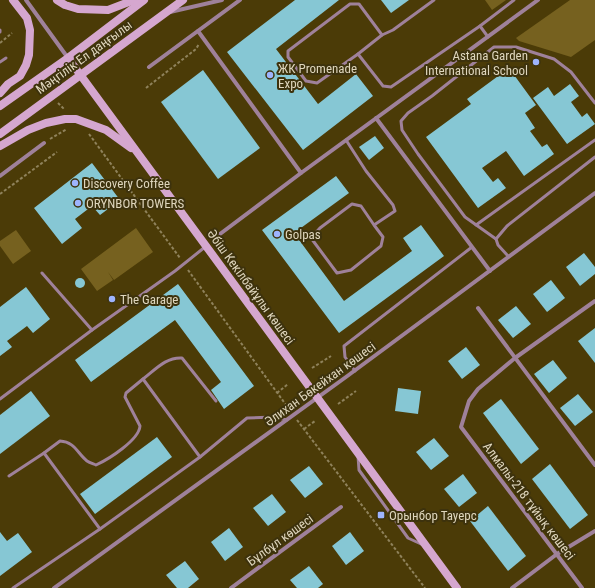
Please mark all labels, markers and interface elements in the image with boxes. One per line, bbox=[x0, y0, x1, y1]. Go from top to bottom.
street label: Мәңгілік Ел даңғылы bbox=[33, 17, 135, 97]
place label: Astana Garden International School bbox=[425, 48, 528, 78]
marker: Astana Garden International School bbox=[531, 57, 541, 67]
place label: ЖК Promenade Expo bbox=[278, 61, 357, 91]
marker: ЖК Promenade Expo bbox=[265, 70, 275, 80]
place label: Discovery Coffee bbox=[83, 176, 170, 191]
marker: Discovery Coffee bbox=[70, 178, 80, 188]
place label: ORYNBOR TOWERS bbox=[86, 196, 184, 211]
marker: ORYNBOR TOWERS bbox=[73, 198, 83, 208]
street label: Әбіш Кекілбайұлы көшесі bbox=[204, 227, 298, 347]
place label: Golpas bbox=[285, 227, 321, 242]
marker: Golpas bbox=[272, 229, 282, 239]
place label: The Garage bbox=[120, 292, 178, 307]
marker: The Garage bbox=[107, 294, 117, 304]
street label: Әлихан Бөкейхан көшесі bbox=[262, 339, 378, 429]
street label: Алмалы-218 тұйық көшесі bbox=[480, 439, 578, 563]
place label: Орынбор Тауерс bbox=[389, 508, 477, 523]
marker: Орынбор Тауерс bbox=[376, 510, 386, 520]
street label: Бұлбұл көшесі bbox=[244, 511, 316, 569]

